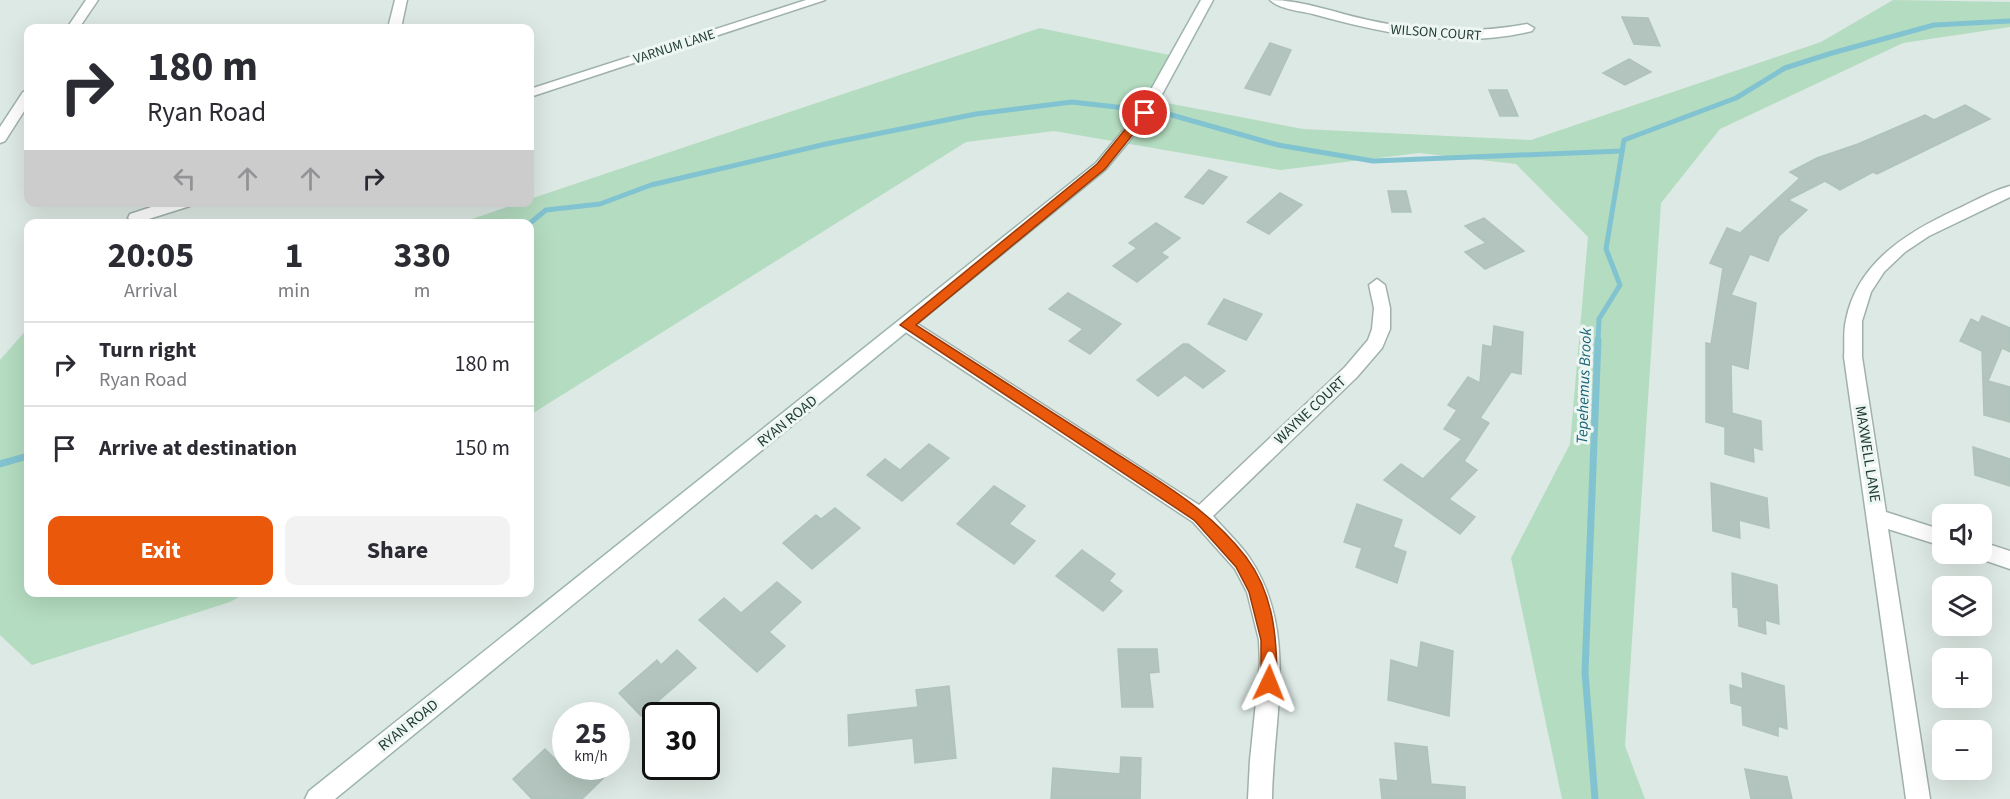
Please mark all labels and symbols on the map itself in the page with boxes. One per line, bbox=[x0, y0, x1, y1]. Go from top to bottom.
street label: WILSON COURT bbox=[1390, 20, 1483, 46]
street label: VARNUM LANE bbox=[631, 24, 718, 70]
pin bbox=[1119, 87, 1170, 138]
water label: Tepehemus Brook bbox=[1571, 327, 1597, 444]
street label: WAYNE COURT bbox=[1270, 371, 1351, 449]
street label: RYAN ROAD bbox=[753, 391, 822, 452]
street label: MAXWELL LANE bbox=[1850, 404, 1885, 504]
position arrow bbox=[1237, 651, 1301, 715]
street label: RYAN ROAD bbox=[374, 695, 443, 756]
speed limit sign: 30 bbox=[642, 702, 720, 780]

